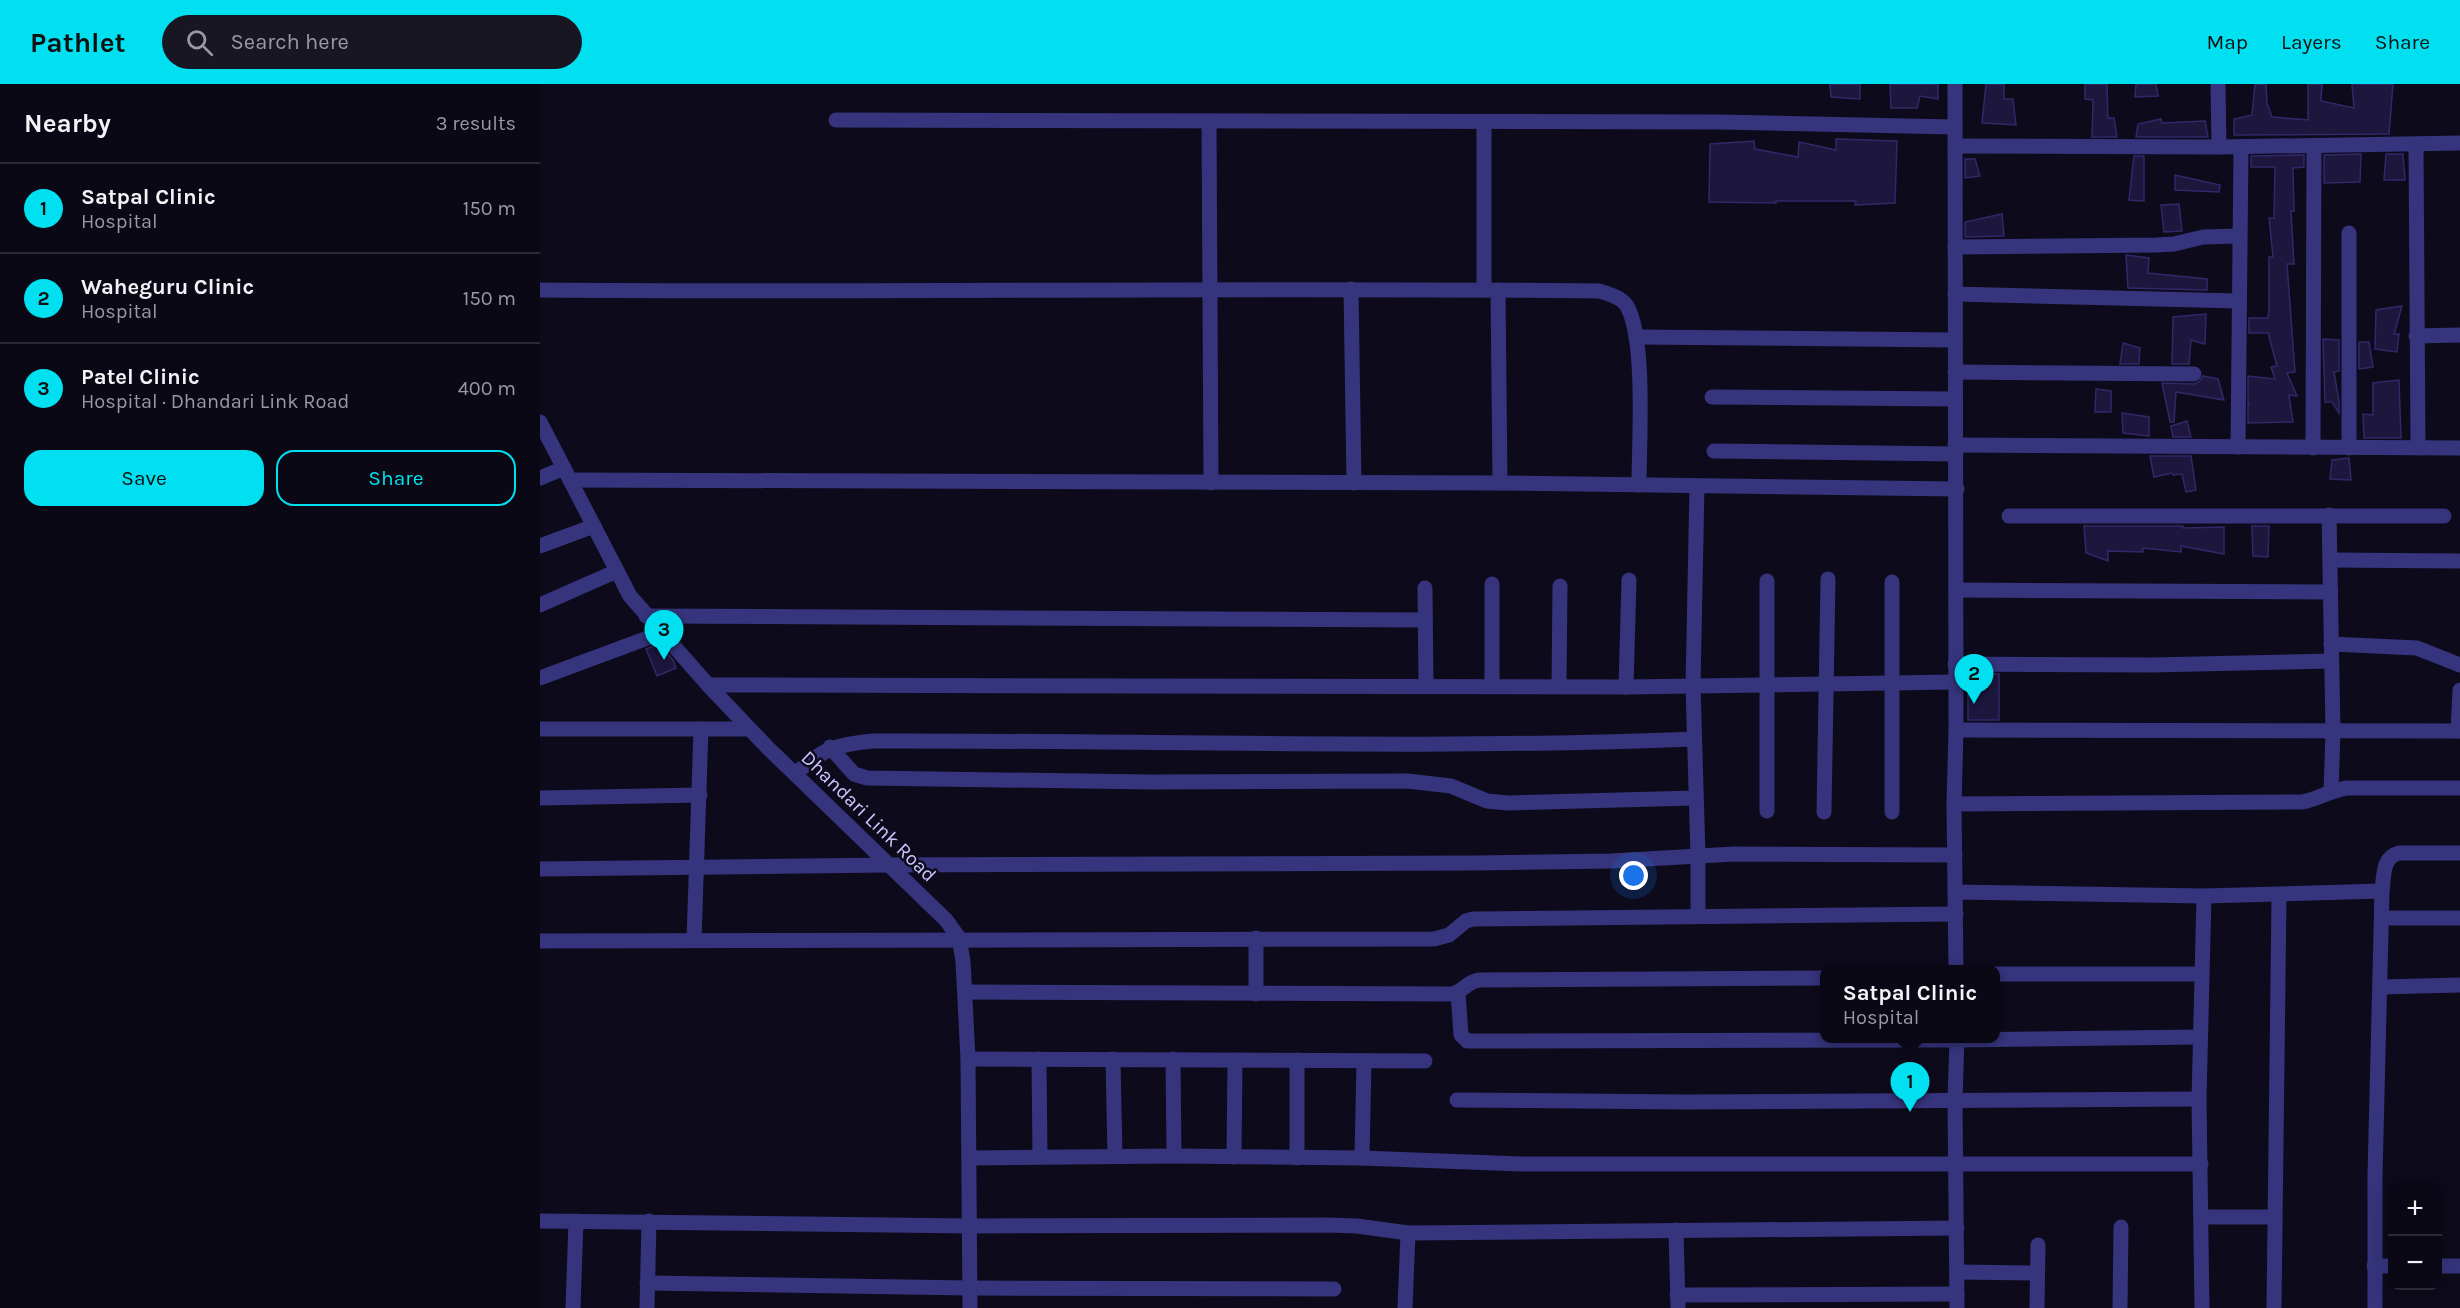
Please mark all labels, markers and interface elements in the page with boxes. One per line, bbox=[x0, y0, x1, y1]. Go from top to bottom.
search box bbox=[162, 15, 582, 69]
text: Pathlet bbox=[30, 26, 126, 59]
icon: search bbox=[183, 26, 216, 59]
text: Search here bbox=[231, 29, 349, 55]
text: Map bbox=[2206, 30, 2248, 54]
text: Layers bbox=[2281, 30, 2342, 54]
text: Share bbox=[2375, 30, 2430, 54]
text: Nearby bbox=[24, 108, 111, 139]
text: 3 results bbox=[436, 112, 516, 135]
text: Satpal Clinic bbox=[81, 184, 216, 210]
text: 1 bbox=[40, 197, 47, 220]
text: 150 m bbox=[463, 197, 516, 220]
text: Hospital bbox=[81, 210, 158, 233]
text: Waheguru Clinic bbox=[81, 274, 254, 300]
text: 2 bbox=[37, 287, 50, 310]
text: 150 m bbox=[463, 287, 516, 310]
text: Hospital bbox=[81, 300, 158, 323]
text: Patel Clinic bbox=[81, 364, 200, 390]
text: 3 bbox=[37, 377, 50, 400]
text: 400 m bbox=[458, 377, 516, 400]
text: Hospital · Dhandari Link Road bbox=[81, 390, 349, 413]
button: Save bbox=[24, 450, 264, 506]
button: Share bbox=[276, 450, 516, 506]
pin: 3 bbox=[644, 610, 684, 660]
pin: 2 bbox=[1954, 654, 1994, 704]
street label: Dhandari Link Road bbox=[796, 746, 941, 887]
your location bbox=[1619, 861, 1648, 890]
popup bbox=[1820, 965, 2000, 1043]
text: Satpal Clinic bbox=[1843, 980, 1977, 1006]
text: Hospital bbox=[1843, 1006, 1919, 1029]
pin: 1 bbox=[1890, 1062, 1930, 1112]
map controls bbox=[2388, 1182, 2442, 1290]
button: + bbox=[2388, 1182, 2442, 1236]
button: − bbox=[2388, 1236, 2442, 1290]

